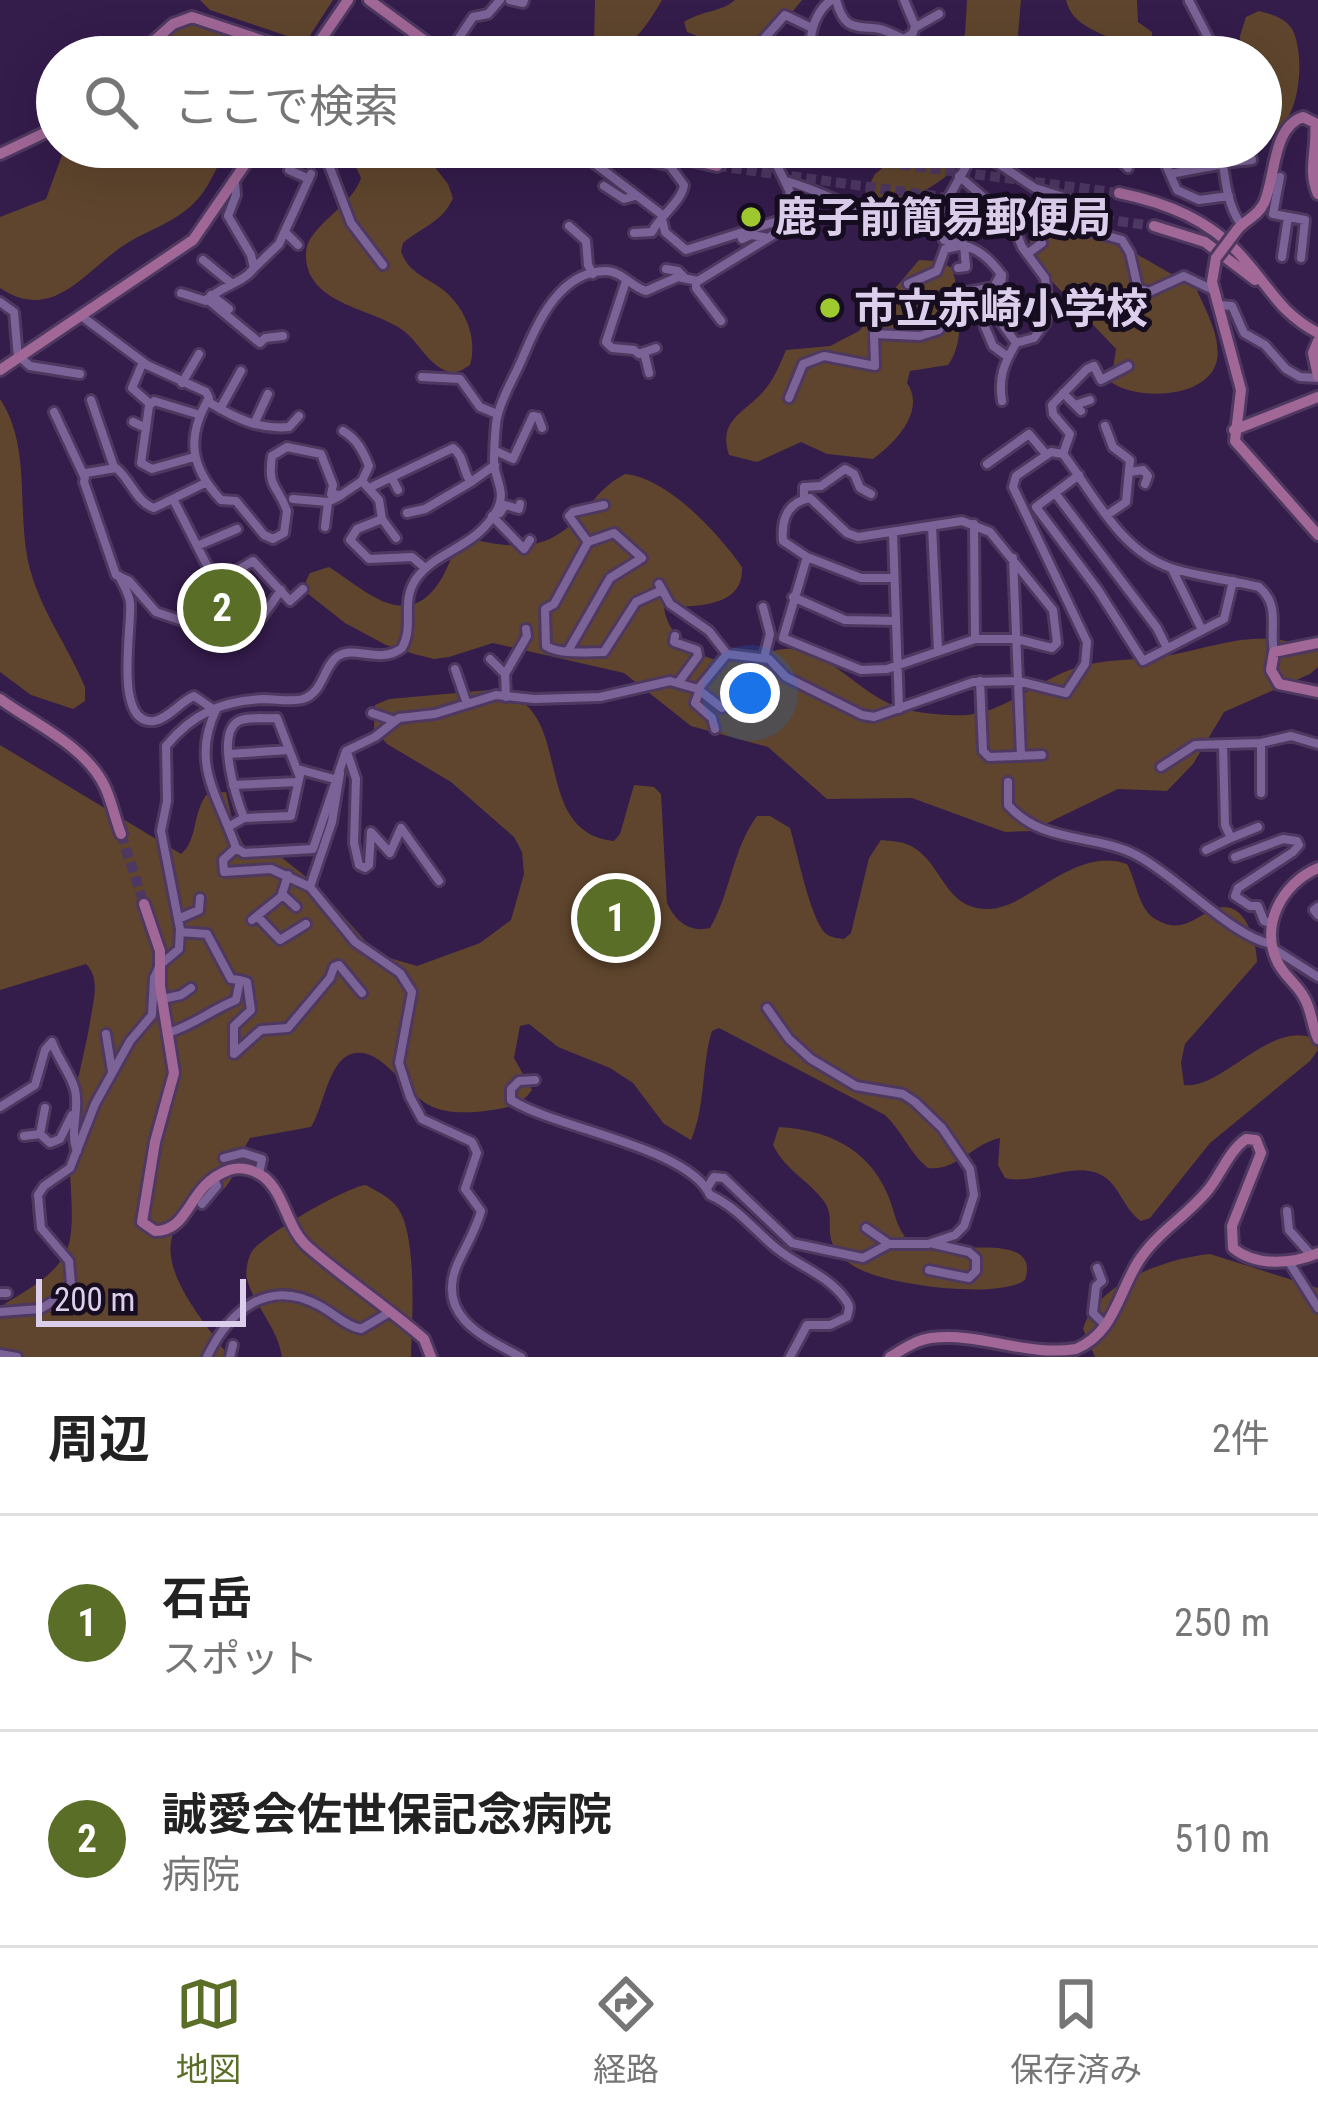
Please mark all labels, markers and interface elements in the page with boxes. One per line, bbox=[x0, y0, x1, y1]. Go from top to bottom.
search box bbox=[36, 36, 1282, 168]
icon: search bbox=[78, 69, 144, 135]
text: ここで検索 bbox=[174, 80, 399, 133]
place label: 鹿子前簡易郵便局 bbox=[775, 193, 1111, 242]
marker: 鹿子前簡易郵便局 bbox=[738, 204, 764, 230]
place label: 市立赤崎小学校 bbox=[854, 284, 1148, 333]
marker: 市立赤崎小学校 bbox=[817, 295, 843, 321]
pin: 2 bbox=[183, 563, 261, 653]
your location bbox=[720, 663, 780, 723]
pin: 1 bbox=[577, 873, 655, 963]
scale bar bbox=[36, 1273, 246, 1326]
text: 200 m bbox=[54, 1280, 135, 1319]
text: 周辺 bbox=[48, 1410, 150, 1469]
text: 2件 bbox=[1212, 1416, 1270, 1462]
text: 石岳 bbox=[162, 1572, 252, 1625]
text: 1 bbox=[77, 1600, 97, 1646]
text: 250 m bbox=[1174, 1600, 1270, 1646]
text: スポット bbox=[162, 1636, 318, 1682]
text: 誠愛会佐世保記念病院 bbox=[162, 1788, 612, 1841]
text: 2 bbox=[77, 1816, 97, 1862]
text: 510 m bbox=[1174, 1816, 1270, 1862]
text: 病院 bbox=[162, 1852, 240, 1898]
tab: 地図 bbox=[176, 1971, 242, 2091]
tab: 経路 bbox=[593, 1971, 659, 2091]
tab: 保存済み bbox=[1010, 1971, 1142, 2091]

